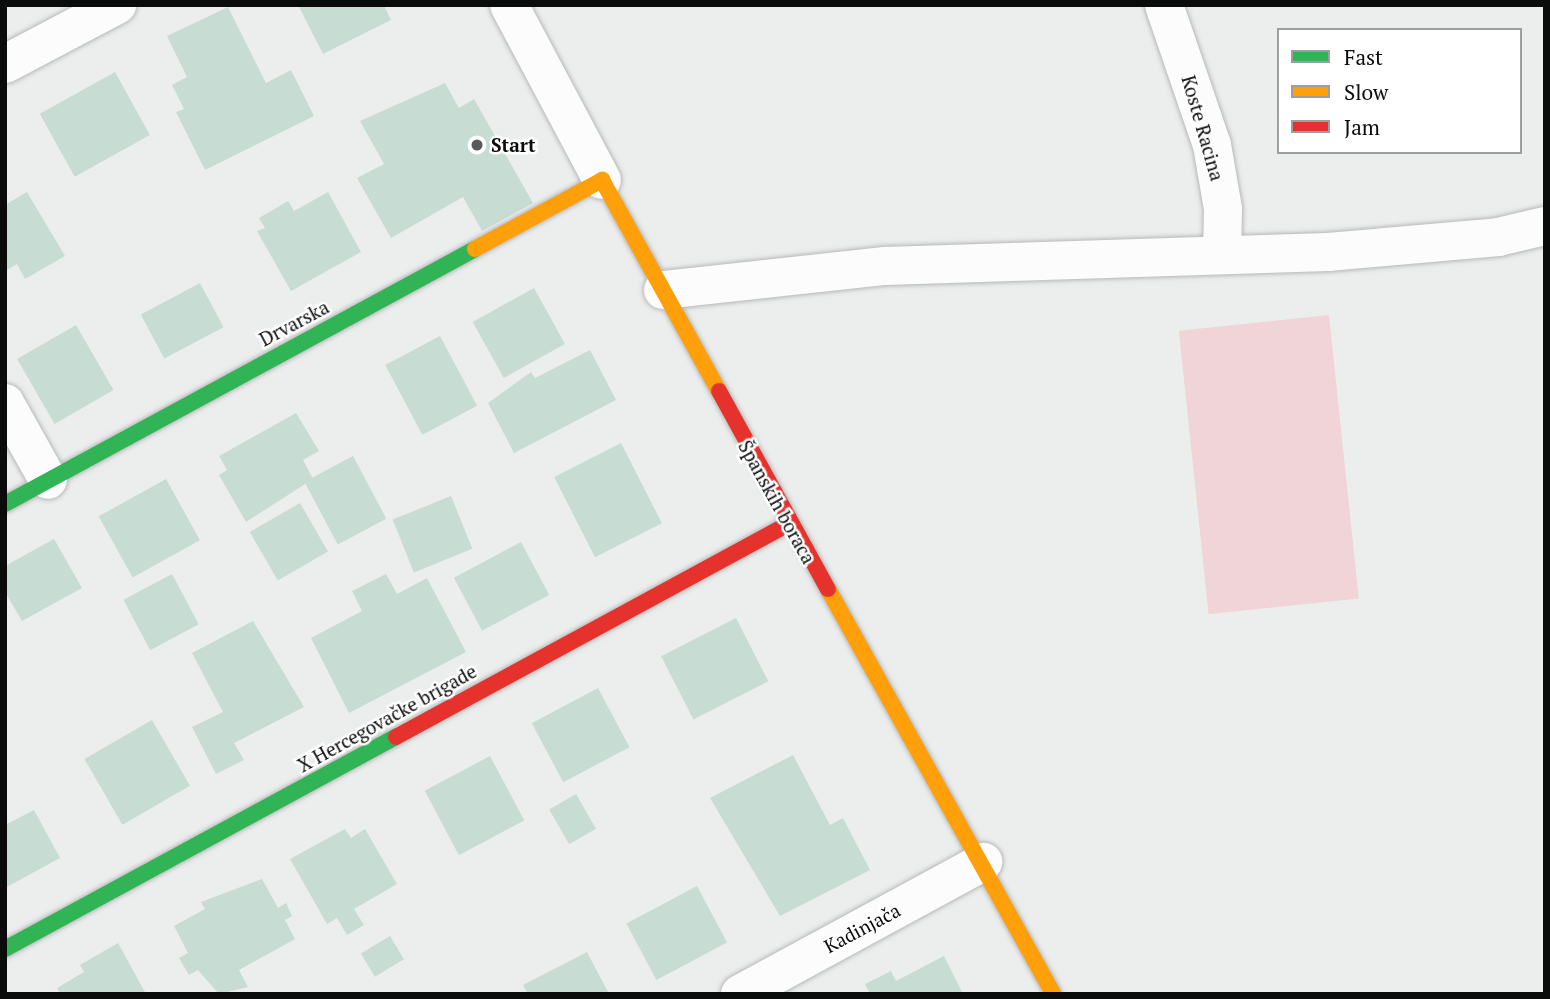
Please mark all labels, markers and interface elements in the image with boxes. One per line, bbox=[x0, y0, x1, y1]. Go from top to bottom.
legend bbox=[1277, 28, 1522, 154]
text: Fast bbox=[1344, 43, 1383, 71]
street label: Koste Racina bbox=[1177, 73, 1229, 183]
text: Slow bbox=[1344, 78, 1388, 106]
text: Jam bbox=[1344, 113, 1380, 141]
place label: Start bbox=[491, 134, 536, 156]
marker: Start bbox=[469, 137, 485, 153]
street label: Drvarska bbox=[255, 295, 333, 351]
street label: Španskih boraca bbox=[734, 436, 820, 568]
street label: X Hercegovačke brigade bbox=[294, 659, 480, 777]
street label: Kadinjača bbox=[820, 898, 904, 958]

